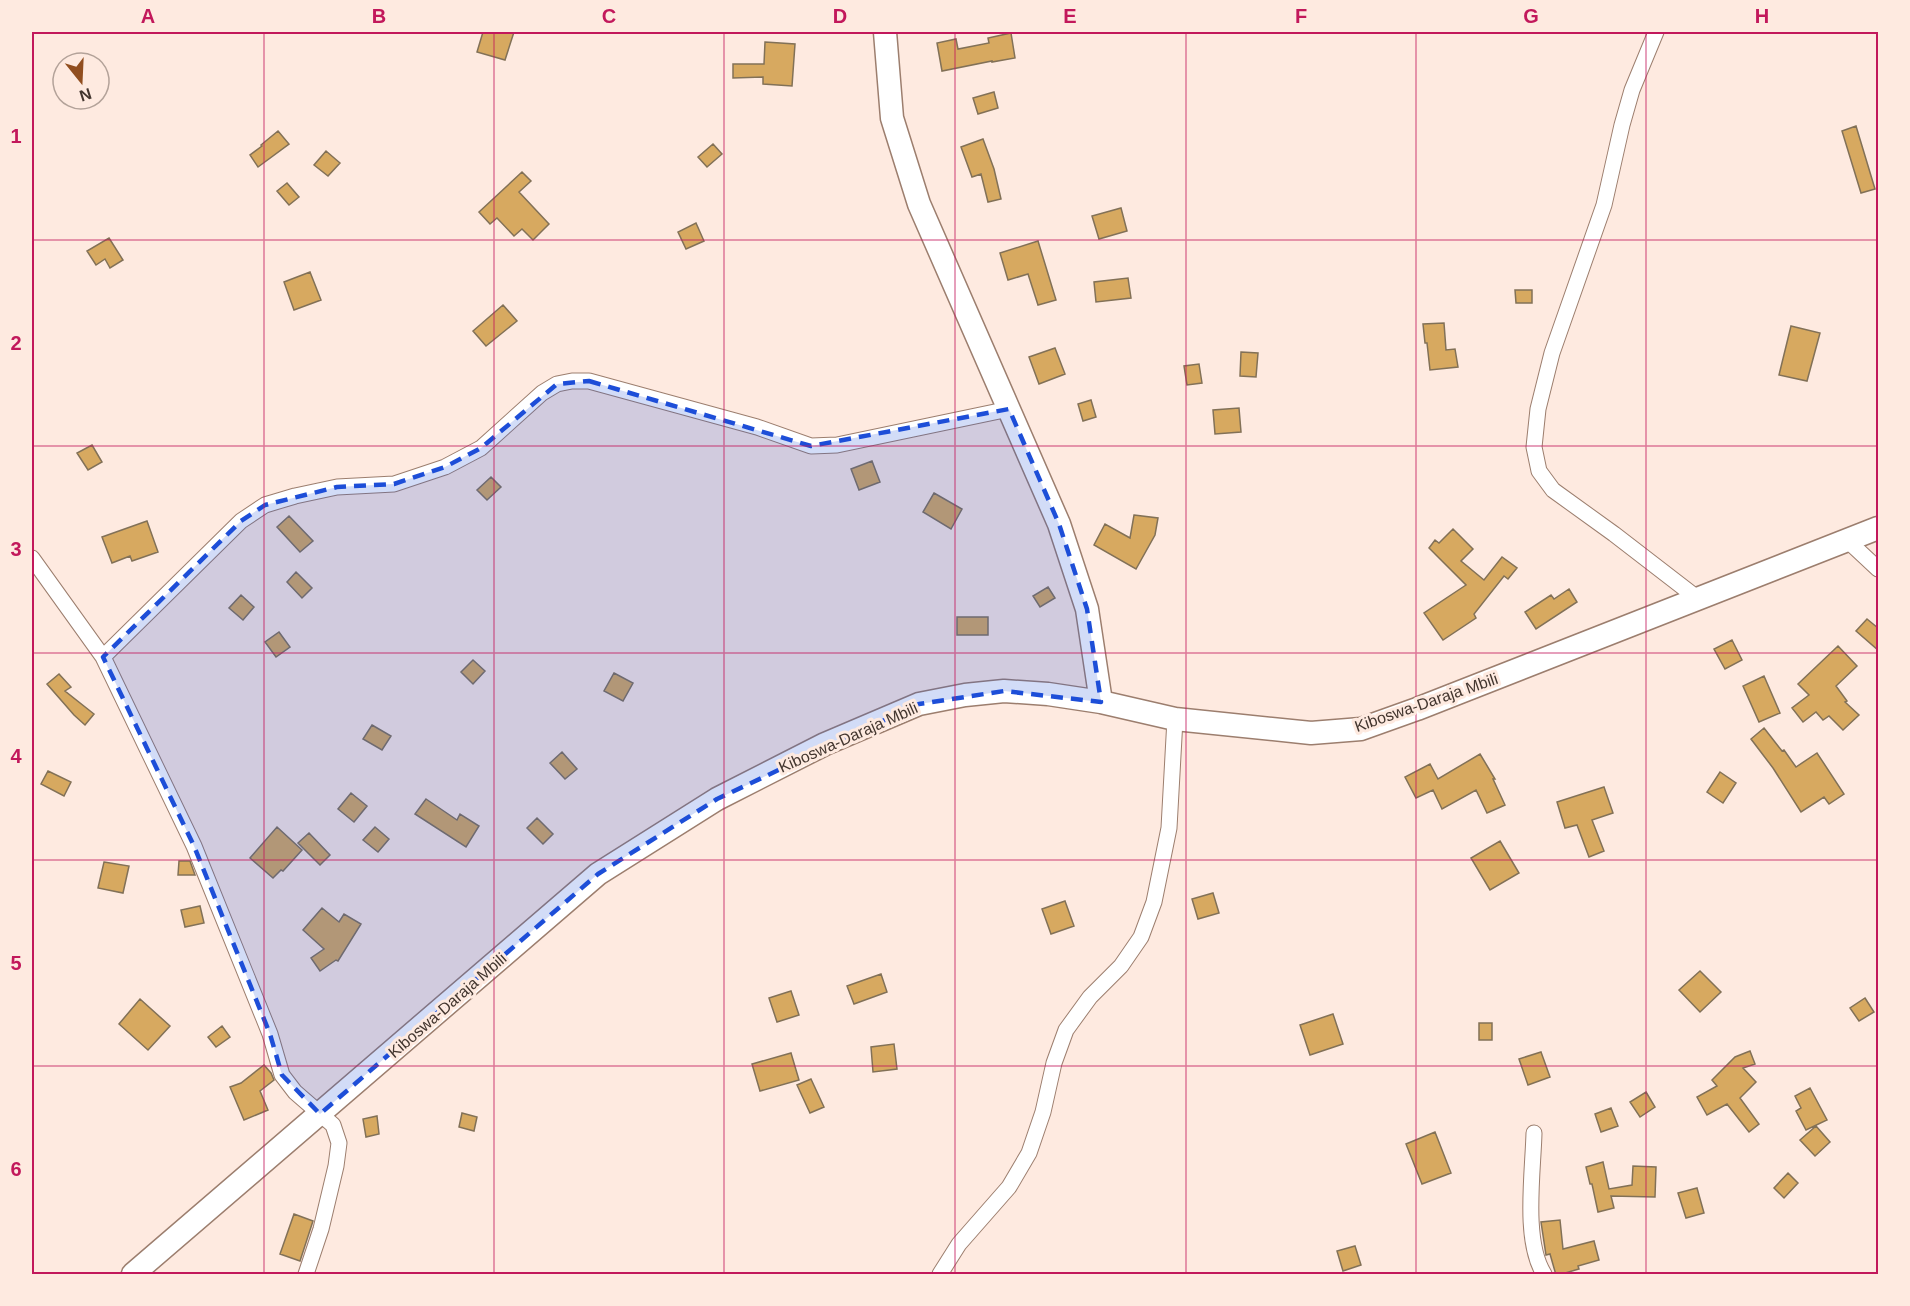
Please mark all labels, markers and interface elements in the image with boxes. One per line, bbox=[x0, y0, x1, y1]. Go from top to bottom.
text: A bbox=[141, 5, 155, 27]
text: B bbox=[372, 5, 386, 27]
text: C bbox=[602, 5, 616, 27]
text: D bbox=[833, 5, 847, 27]
text: E bbox=[1063, 5, 1077, 27]
text: F bbox=[1295, 5, 1307, 27]
text: G bbox=[1523, 5, 1539, 27]
text: H bbox=[1755, 5, 1769, 27]
north arrow bbox=[51, 51, 111, 111]
text: N bbox=[77, 85, 94, 105]
text: 1 bbox=[10, 125, 22, 147]
text: 2 bbox=[10, 332, 22, 354]
text: 3 bbox=[10, 538, 22, 560]
street label: Kiboswa-Daraja Mbili bbox=[1352, 670, 1500, 735]
street label: Kiboswa-Daraja Mbili bbox=[776, 699, 920, 776]
text: 4 bbox=[10, 745, 22, 767]
street label: Kiboswa-Daraja Mbili bbox=[385, 950, 510, 1061]
text: 5 bbox=[10, 952, 22, 974]
text: 6 bbox=[10, 1158, 22, 1180]

